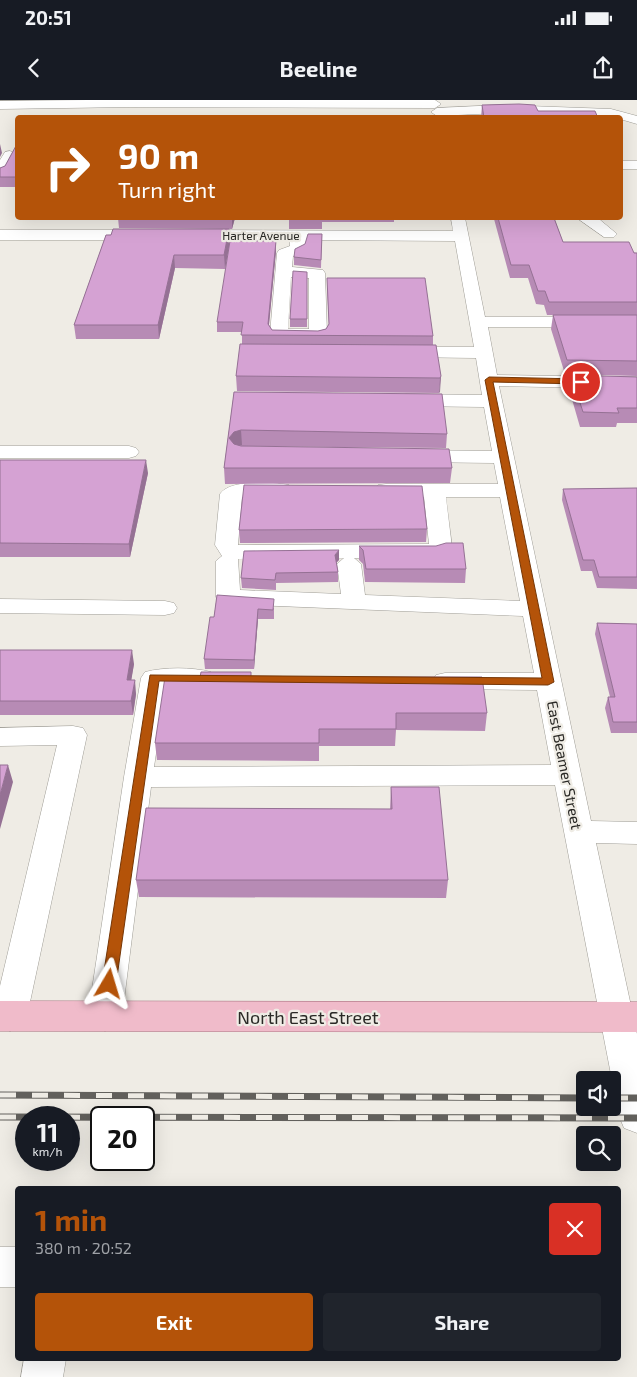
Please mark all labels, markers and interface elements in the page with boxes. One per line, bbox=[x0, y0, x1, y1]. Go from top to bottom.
text: 20:51 bbox=[25, 6, 72, 29]
icon: back bbox=[20, 54, 48, 82]
icon: share bbox=[589, 54, 617, 82]
text: Beeline bbox=[280, 55, 357, 81]
text: 90 m bbox=[118, 134, 199, 176]
icon: right bbox=[35, 135, 100, 200]
text: Turn right bbox=[118, 176, 216, 202]
street label: Harter Avenue bbox=[222, 228, 300, 242]
pin bbox=[560, 361, 602, 403]
icon: arrive bbox=[567, 368, 595, 396]
street label: East Beamer Street bbox=[544, 699, 586, 831]
position arrow bbox=[82, 957, 134, 1009]
street label: North East Street bbox=[237, 1006, 379, 1028]
map controls bbox=[576, 1071, 621, 1171]
button: sound bbox=[576, 1071, 621, 1116]
speed limit sign: 20 bbox=[90, 1106, 155, 1171]
text: 11 bbox=[37, 1117, 58, 1147]
button: search bbox=[576, 1126, 621, 1171]
text: km/h bbox=[33, 1144, 62, 1158]
text: 1 min bbox=[35, 1201, 107, 1237]
button: close bbox=[549, 1203, 601, 1255]
text: 380 m · 20:52 bbox=[35, 1238, 132, 1257]
button: Exit bbox=[35, 1293, 313, 1351]
button: Share bbox=[323, 1293, 601, 1351]

